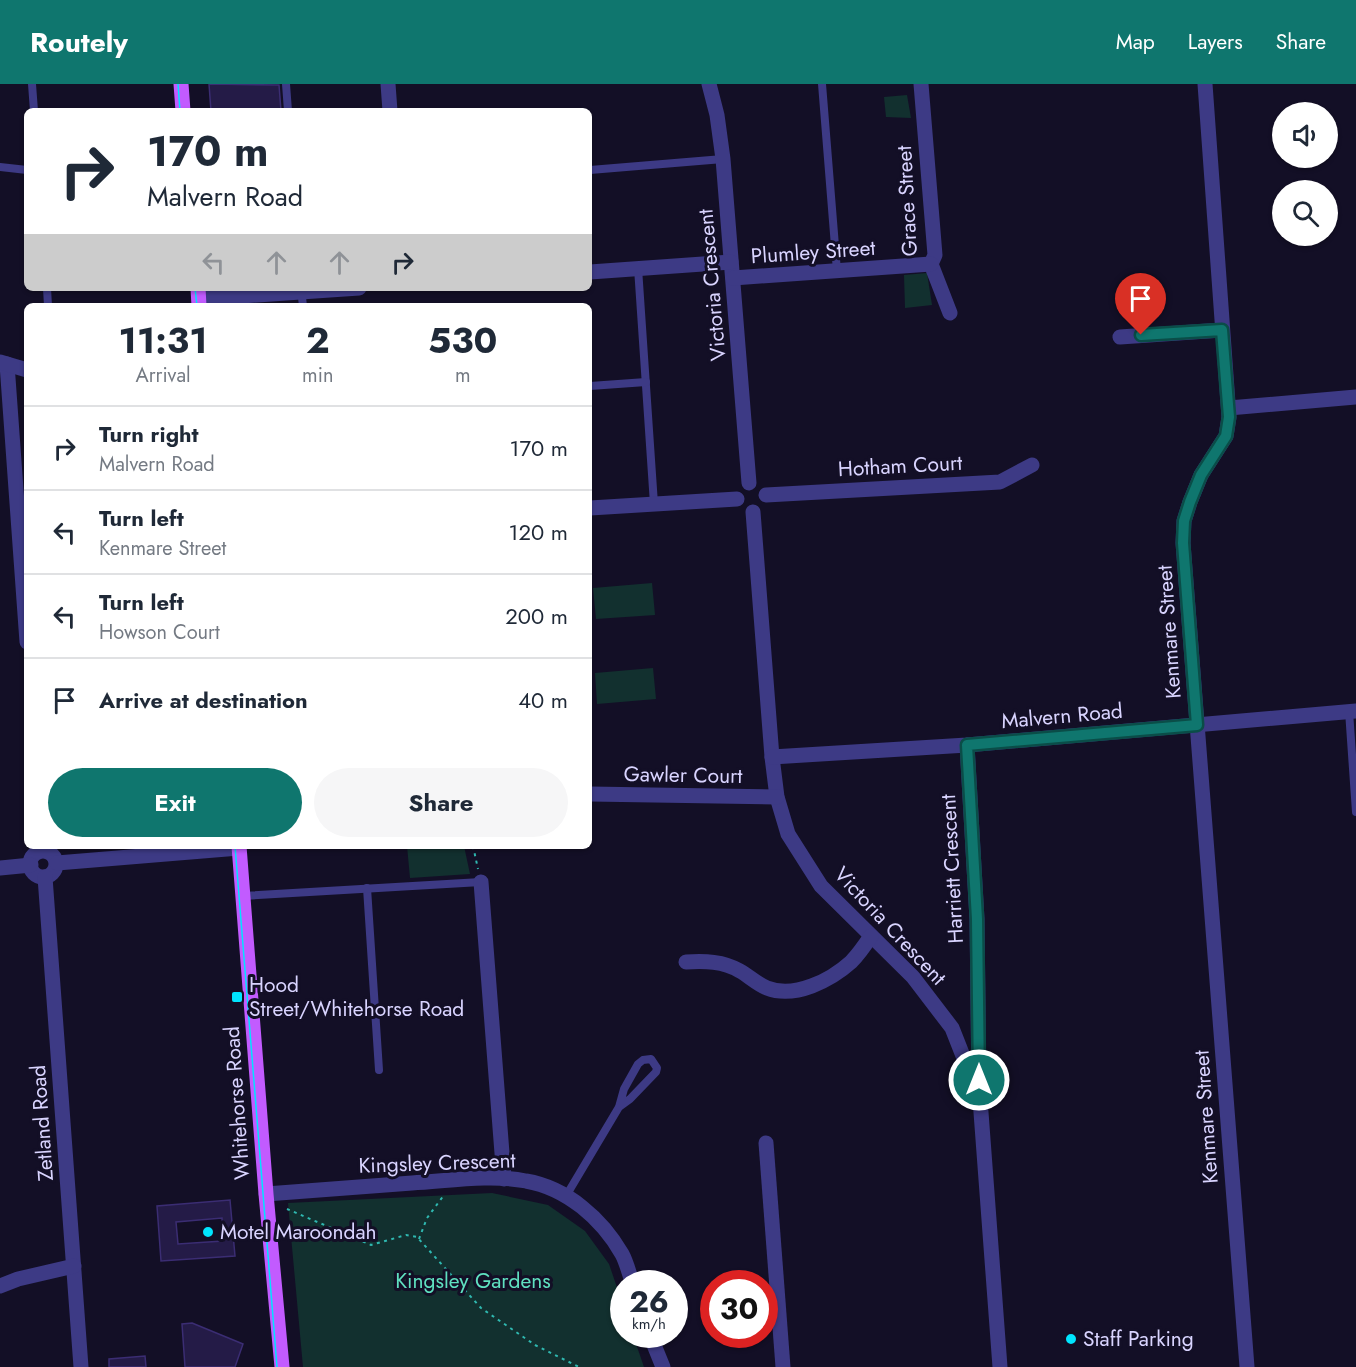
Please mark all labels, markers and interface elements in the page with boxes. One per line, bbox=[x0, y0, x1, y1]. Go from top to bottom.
text: Routely bbox=[30, 22, 128, 63]
text: Map bbox=[1116, 27, 1155, 57]
text: Layers bbox=[1188, 27, 1243, 57]
text: Share bbox=[1276, 27, 1326, 57]
map controls bbox=[1272, 102, 1338, 246]
button: sound bbox=[1272, 102, 1338, 168]
text: 170 m bbox=[147, 121, 269, 182]
icon: right bbox=[48, 132, 126, 210]
street label: Grace Street bbox=[889, 145, 925, 257]
text: Malvern Road bbox=[147, 177, 303, 216]
button: search bbox=[1272, 180, 1338, 246]
street label: Victoria Crescent bbox=[690, 208, 734, 362]
street label: Plumley Street bbox=[750, 233, 876, 271]
icon: left bbox=[197, 246, 230, 279]
icon: ahead bbox=[260, 246, 293, 279]
icon: ahead bbox=[323, 246, 356, 279]
icon: right bbox=[386, 246, 419, 279]
pin bbox=[1115, 273, 1166, 335]
icon: arrive bbox=[1124, 282, 1157, 315]
text: 11:31 bbox=[119, 314, 208, 366]
text: 2 bbox=[306, 314, 330, 366]
text: 530 bbox=[428, 314, 497, 366]
text: Arrival bbox=[135, 361, 191, 390]
text: min bbox=[302, 361, 333, 390]
text: m bbox=[455, 361, 470, 390]
text: Turn right bbox=[99, 418, 199, 450]
icon: right bbox=[48, 432, 81, 465]
text: 170 m bbox=[510, 432, 568, 464]
street label: Hotham Court bbox=[837, 448, 963, 484]
text: Malvern Road bbox=[99, 450, 215, 479]
text: Turn left bbox=[99, 502, 184, 534]
icon: left bbox=[48, 516, 81, 549]
text: 120 m bbox=[509, 516, 568, 548]
text: Kenmare Street bbox=[99, 534, 226, 563]
street label: Kenmare Street bbox=[1149, 564, 1189, 700]
text: Turn left bbox=[99, 586, 184, 618]
icon: left bbox=[48, 600, 81, 633]
text: 200 m bbox=[505, 600, 568, 632]
text: Howson Court bbox=[99, 618, 220, 647]
icon: arrive bbox=[48, 684, 81, 717]
text: Arrive at destination bbox=[99, 684, 308, 716]
text: 40 m bbox=[518, 684, 568, 716]
street label: Malvern Road bbox=[1000, 696, 1124, 736]
street label: Gawler Court bbox=[623, 759, 743, 791]
button: Exit bbox=[48, 768, 302, 837]
button: Share bbox=[314, 768, 568, 837]
street label: Harriett Crescent bbox=[933, 793, 971, 945]
street label: Victoria Crescent bbox=[827, 860, 953, 992]
place label: Hood Street/Whitehorse Road bbox=[249, 970, 464, 1024]
marker: Hood Street/Whitehorse Road bbox=[230, 990, 244, 1004]
street label: Whitehorse Road bbox=[217, 1025, 257, 1181]
position arrow bbox=[947, 1048, 1011, 1112]
street label: Kenmare Street bbox=[1186, 1049, 1226, 1185]
street label: Zetland Road bbox=[23, 1064, 61, 1182]
street label: Kingsley Crescent bbox=[358, 1145, 516, 1181]
place label: Motel Maroondah bbox=[220, 1217, 377, 1247]
marker: Motel Maroondah bbox=[201, 1225, 215, 1239]
park label: Kingsley Gardens bbox=[395, 1266, 551, 1296]
speed limit sign: 30 bbox=[700, 1270, 778, 1348]
text: 26 bbox=[629, 1280, 669, 1323]
text: km/h bbox=[632, 1313, 666, 1335]
place label: Staff Parking bbox=[1083, 1324, 1194, 1354]
marker: Staff Parking bbox=[1064, 1332, 1078, 1346]

